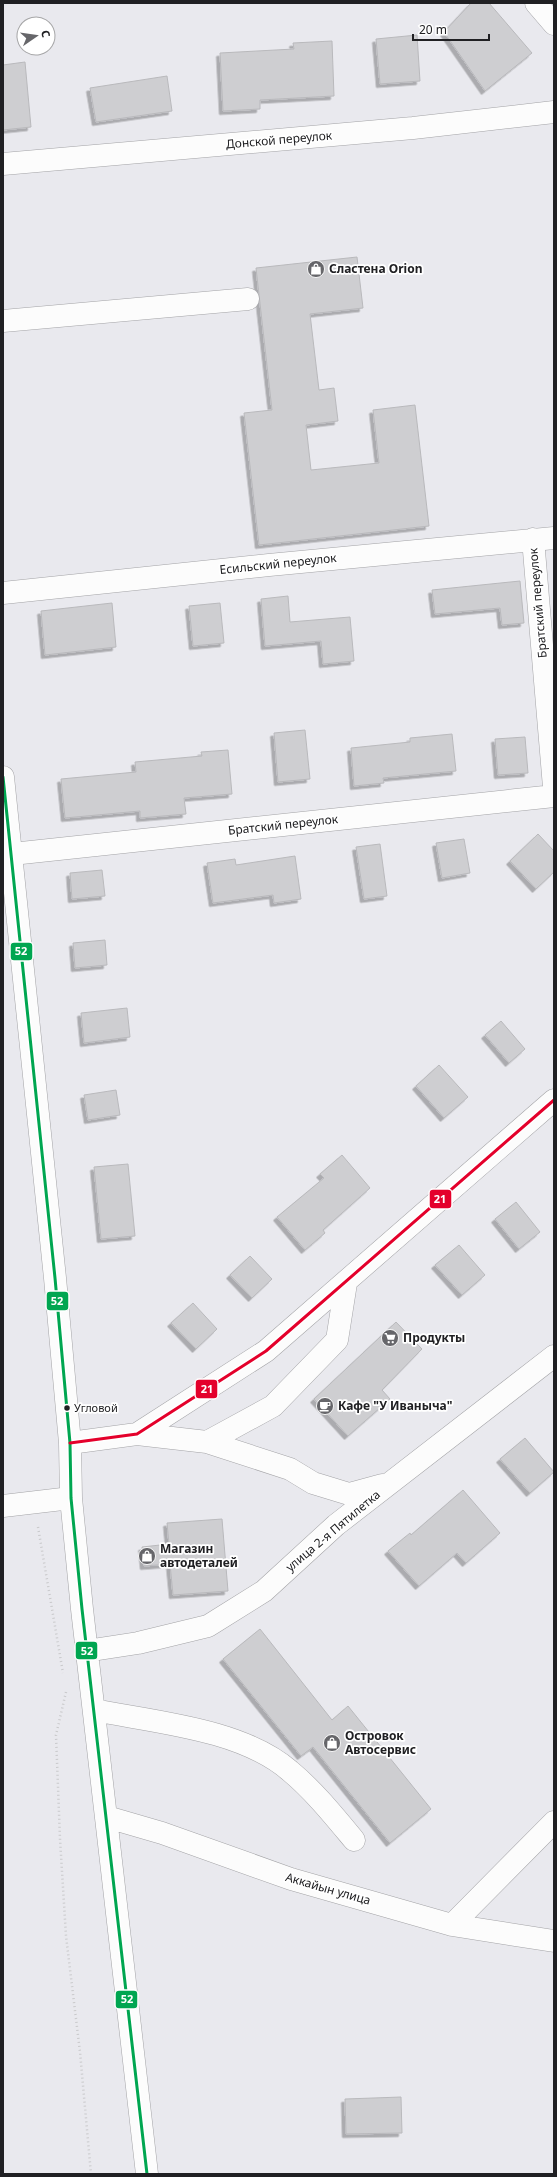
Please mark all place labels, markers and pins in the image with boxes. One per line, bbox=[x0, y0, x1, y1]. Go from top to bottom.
shop icon: Сластена Orion bbox=[306, 259, 326, 279]
place label: Сластена Orion bbox=[329, 260, 423, 277]
supermarket icon: Продукты bbox=[380, 1328, 400, 1348]
place label: Продукты bbox=[403, 1329, 465, 1346]
cafe icon: Кафе "У Иваныча" bbox=[315, 1396, 335, 1416]
place label: Кафе "У Иваныча" bbox=[338, 1397, 452, 1414]
place label: Угловой bbox=[74, 1400, 118, 1415]
marker: Угловой bbox=[62, 1403, 72, 1413]
place label: Магазин автодеталей bbox=[160, 1540, 238, 1571]
shop icon: Магазин автодеталей bbox=[137, 1546, 157, 1566]
place label: Островок Автосервис bbox=[345, 1727, 416, 1758]
shop icon: Островок Автосервис bbox=[322, 1733, 342, 1753]

